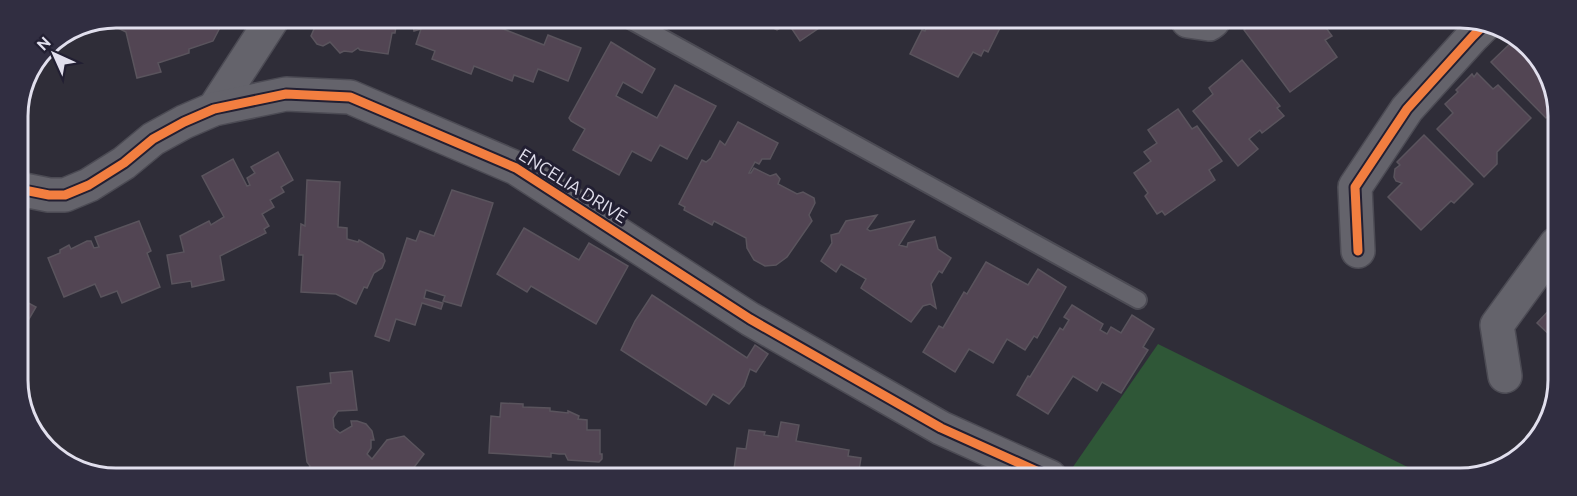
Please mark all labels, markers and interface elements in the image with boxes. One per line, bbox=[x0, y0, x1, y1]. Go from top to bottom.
north arrow bbox=[24, 24, 84, 84]
text: N bbox=[33, 33, 54, 54]
street label: ENCELIA DRIVE bbox=[516, 144, 631, 226]

